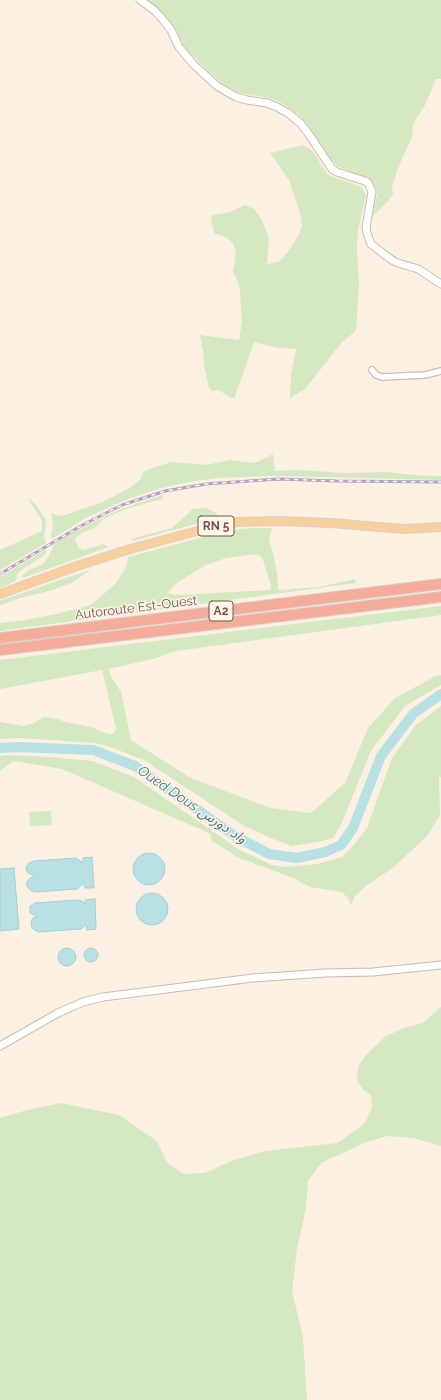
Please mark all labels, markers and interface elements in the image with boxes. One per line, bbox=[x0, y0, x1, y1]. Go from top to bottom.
road number: RN 5 bbox=[198, 516, 234, 536]
street label: Autoroute Est-Ouest bbox=[74, 593, 198, 623]
road number: A2 bbox=[209, 601, 233, 621]
water label: Oued Dous واد دورس bbox=[134, 762, 250, 848]

